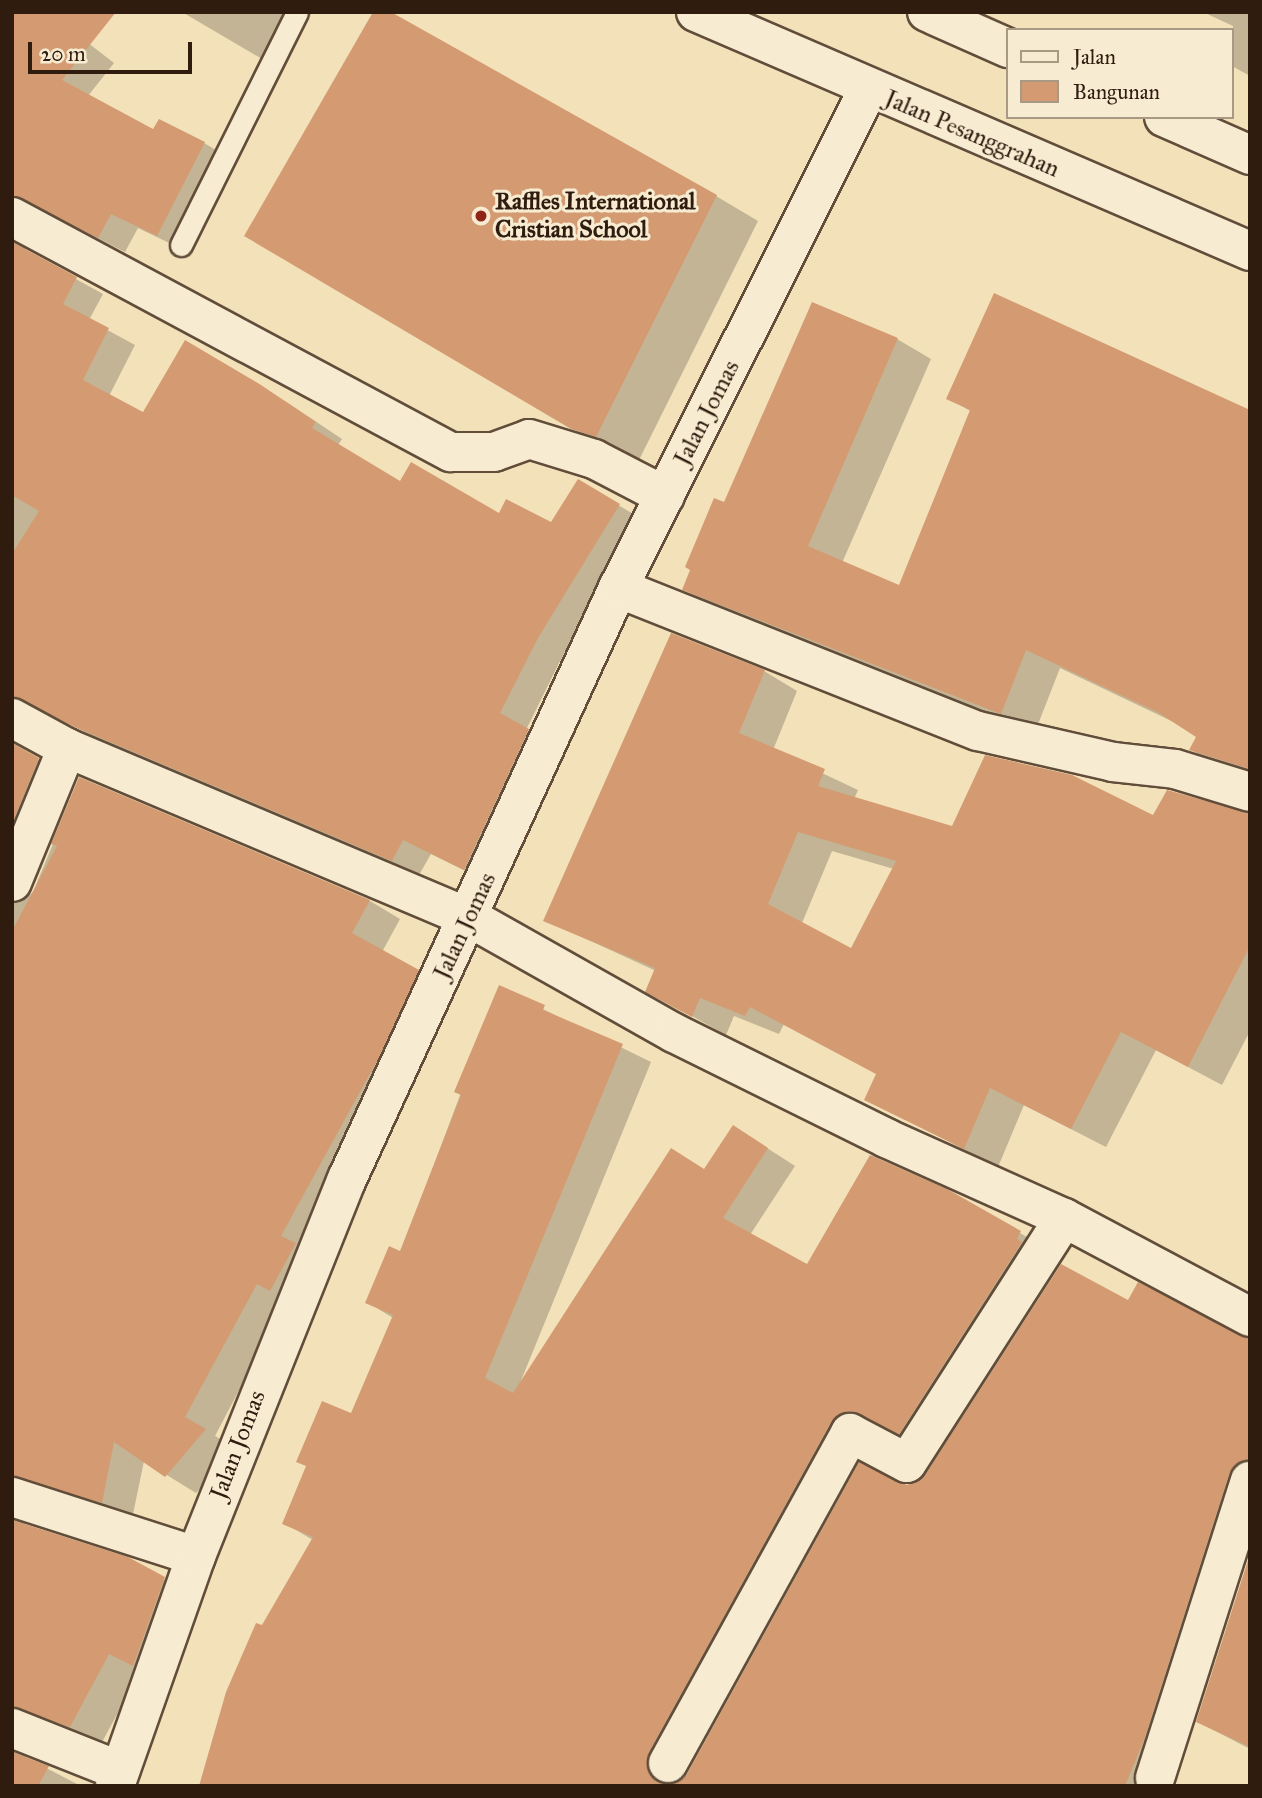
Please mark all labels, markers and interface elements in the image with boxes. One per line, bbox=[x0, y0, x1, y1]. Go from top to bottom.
scale bar bbox=[32, 28, 196, 72]
legend bbox=[1006, 28, 1234, 119]
text: 20 m bbox=[41, 41, 86, 67]
text: Jalan bbox=[1073, 44, 1116, 70]
text: Bangunan bbox=[1073, 79, 1160, 105]
street label: Jalan Pesanggrahan bbox=[880, 84, 1064, 184]
place label: Raffles International Cristian School bbox=[495, 188, 696, 244]
marker: Raffles International Cristian School bbox=[473, 208, 489, 224]
street label: Jalan Jomas bbox=[668, 355, 746, 471]
street label: Jalan Jomas bbox=[428, 868, 502, 984]
street label: Jalan Jomas bbox=[204, 1386, 272, 1504]

